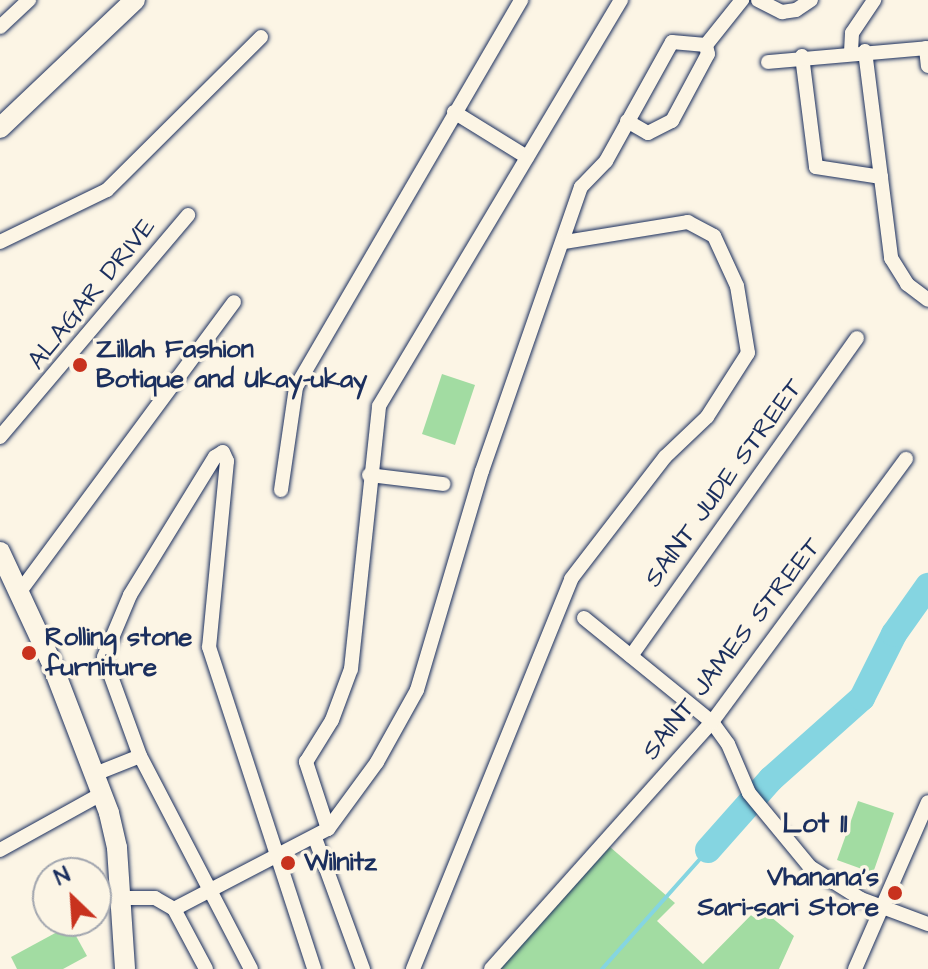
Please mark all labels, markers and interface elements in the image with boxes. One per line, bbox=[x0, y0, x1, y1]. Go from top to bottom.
street label: ALAGAR DRIVE bbox=[21, 212, 163, 376]
place label: Zillah Fashion Botique and Ukay-ukay bbox=[96, 334, 367, 396]
marker: Zillah Fashion Botique and Ukay-ukay bbox=[71, 356, 89, 374]
street label: SAINT JUDE STREET bbox=[638, 373, 810, 593]
street label: SAINT JAMES STREET bbox=[636, 532, 828, 766]
place label: Rolling stone furniture bbox=[45, 622, 192, 684]
marker: Rolling stone furniture bbox=[20, 644, 38, 662]
district label: Lot 11 bbox=[783, 807, 847, 841]
place label: Wilnitz bbox=[304, 847, 377, 879]
marker: Wilnitz bbox=[279, 854, 297, 872]
north arrow bbox=[32, 857, 112, 937]
text: N bbox=[50, 860, 75, 894]
place label: Vhanana's Sari-sari Store bbox=[697, 862, 879, 924]
marker: Vhanana's Sari-sari Store bbox=[886, 884, 904, 902]

